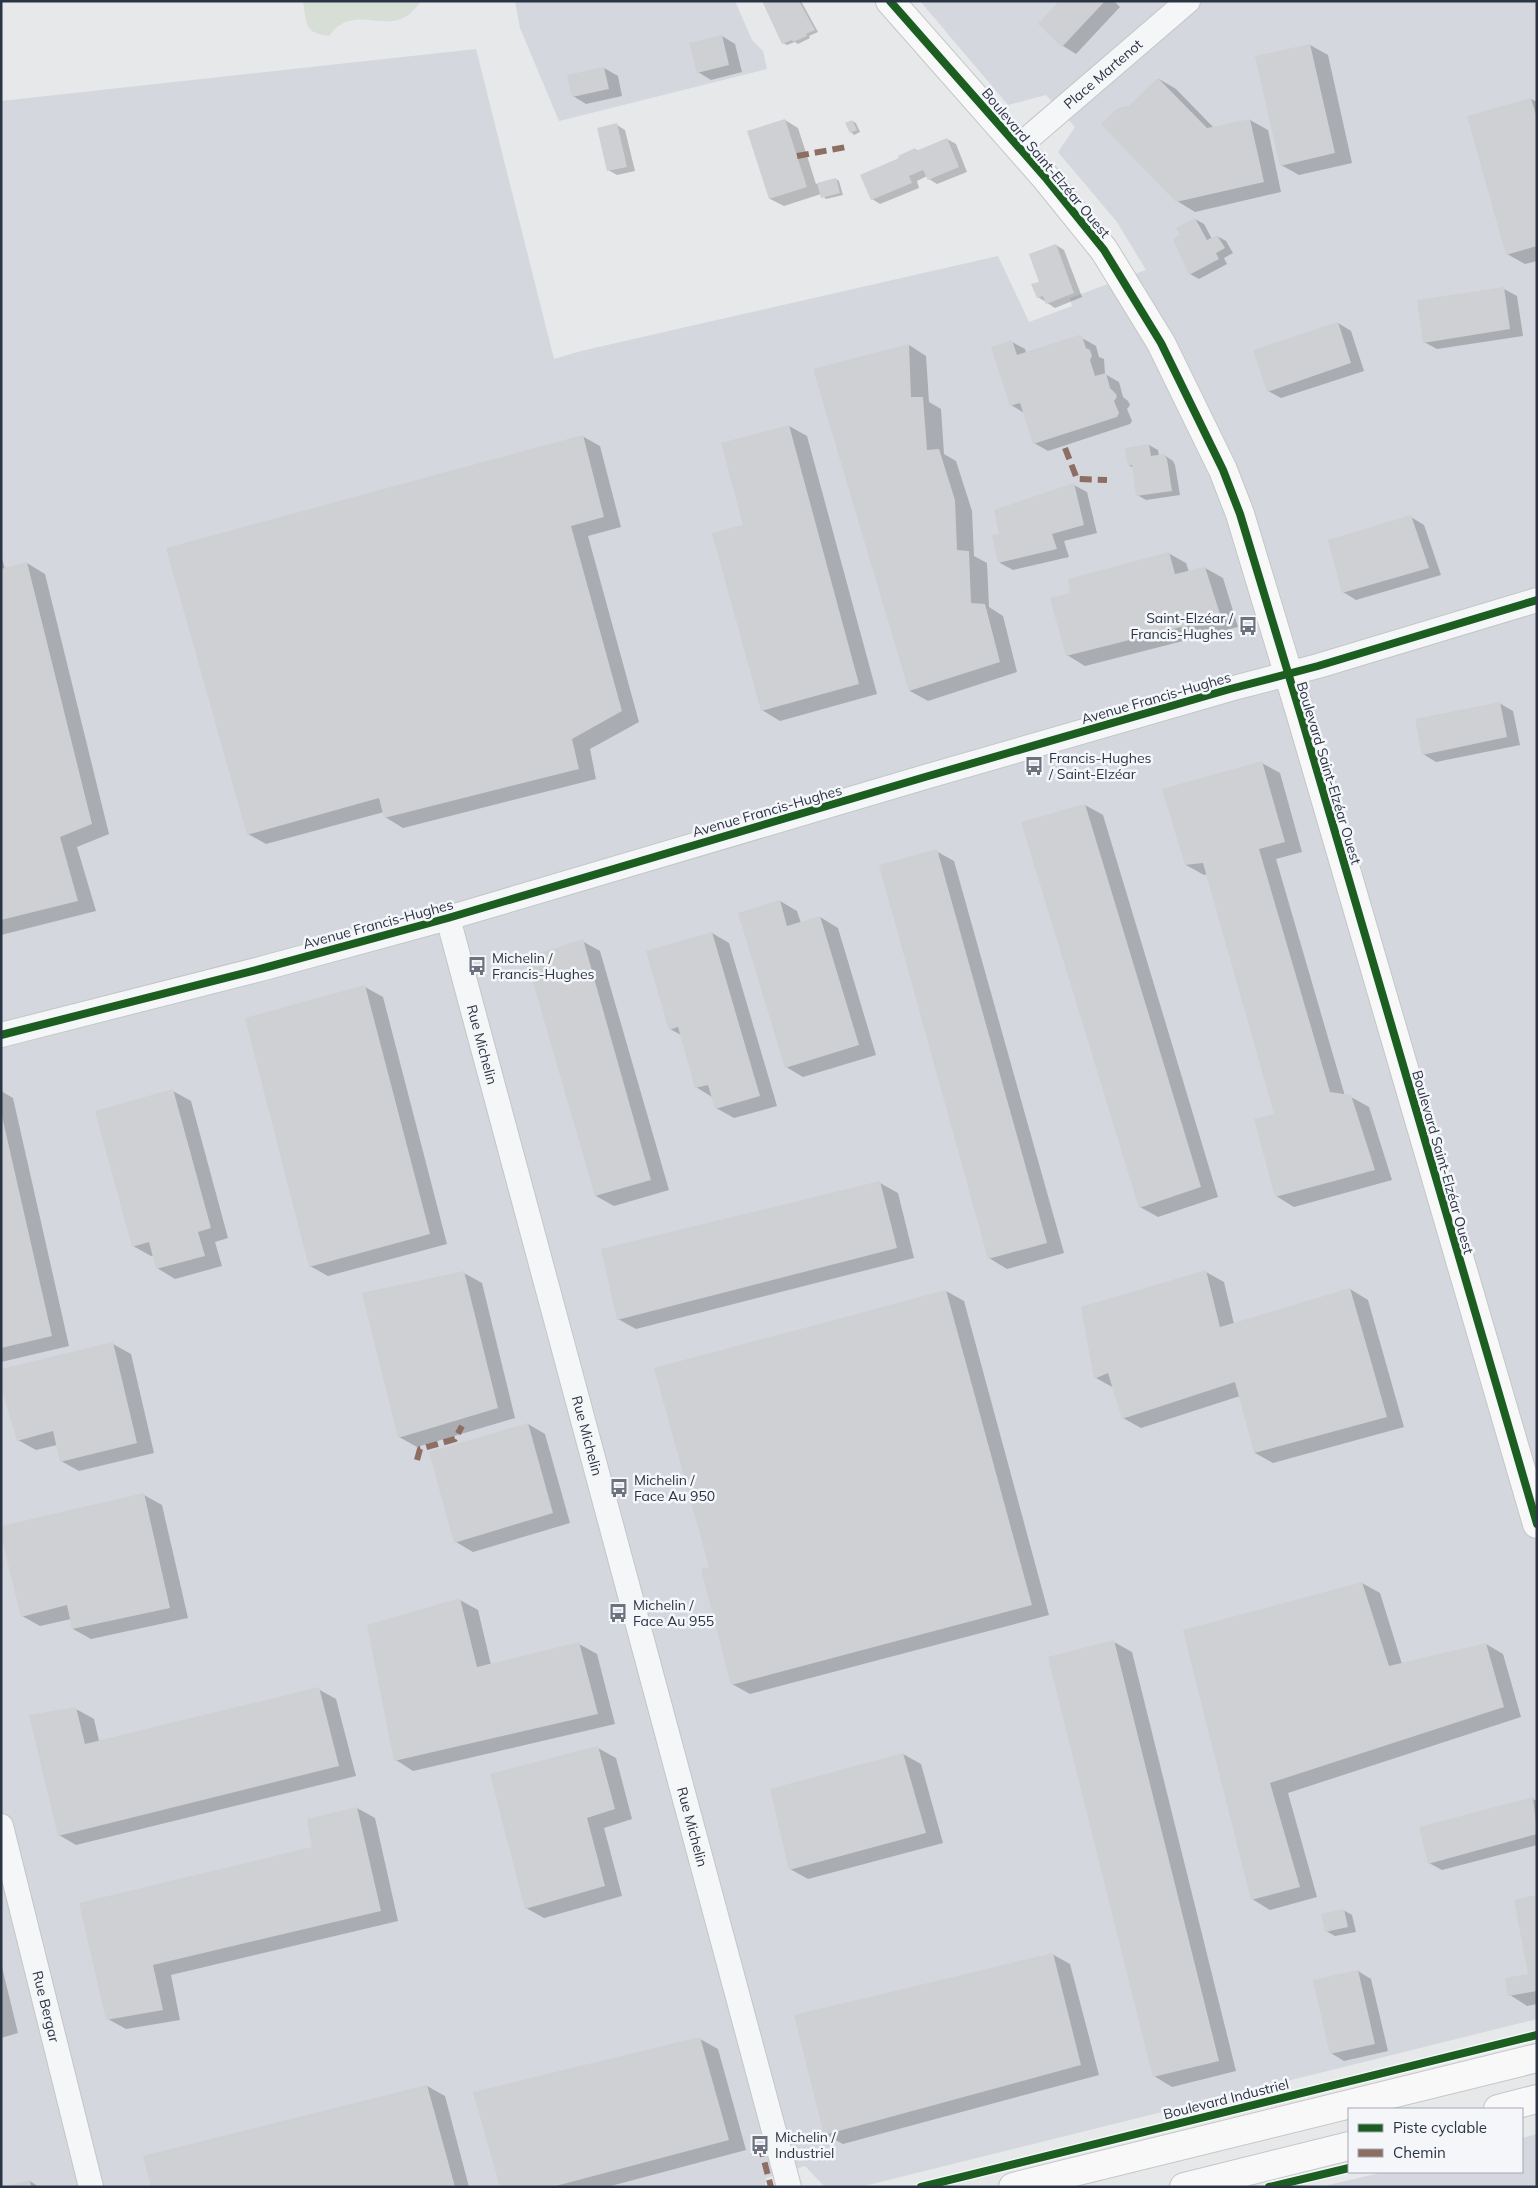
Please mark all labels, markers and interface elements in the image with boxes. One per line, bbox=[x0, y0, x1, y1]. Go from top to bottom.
street label: Place Martenot bbox=[1060, 35, 1146, 113]
street label: Boulevard Saint-Elzéar Ouest bbox=[978, 84, 1114, 242]
place label: Saint-Elzéar / Francis-Hughes bbox=[1130, 609, 1234, 643]
bus stop icon: Saint-Elzéar / Francis-Hughes bbox=[1237, 615, 1259, 637]
street label: Avenue Francis-Hughes bbox=[1079, 668, 1233, 728]
street label: Boulevard Saint-Elzéar Ouest bbox=[1293, 679, 1365, 867]
place label: Francis-Hughes / Saint-Elzéar bbox=[1048, 749, 1152, 783]
bus stop icon: Francis-Hughes / Saint-Elzéar bbox=[1023, 755, 1045, 777]
street label: Avenue Francis-Hughes bbox=[690, 781, 844, 841]
street label: Avenue Francis-Hughes bbox=[301, 895, 455, 953]
place label: Michelin / Francis-Hughes bbox=[492, 949, 595, 983]
bus stop icon: Michelin / Francis-Hughes bbox=[466, 955, 488, 977]
street label: Rue Michelin bbox=[463, 1003, 501, 1086]
street label: Boulevard Saint-Elzéar Ouest bbox=[1408, 1068, 1478, 1256]
street label: Rue Michelin bbox=[568, 1394, 606, 1478]
place label: Michelin / Face Au 950 bbox=[634, 1471, 715, 1505]
bus stop icon: Michelin / Face Au 950 bbox=[608, 1477, 630, 1499]
place label: Michelin / Face Au 955 bbox=[633, 1596, 714, 1630]
bus stop icon: Michelin / Face Au 955 bbox=[607, 1602, 629, 1624]
street label: Rue Michelin bbox=[673, 1785, 712, 1869]
street label: Rue Bergar bbox=[28, 1969, 64, 2045]
street label: Boulevard Industriel bbox=[1161, 2075, 1291, 2123]
legend bbox=[1348, 2108, 1523, 2173]
text: Piste cyclable bbox=[1393, 2118, 1487, 2137]
place label: Michelin / Industriel bbox=[775, 2128, 837, 2162]
bus stop icon: Michelin / Industriel bbox=[749, 2134, 771, 2156]
text: Chemin bbox=[1393, 2143, 1446, 2162]

